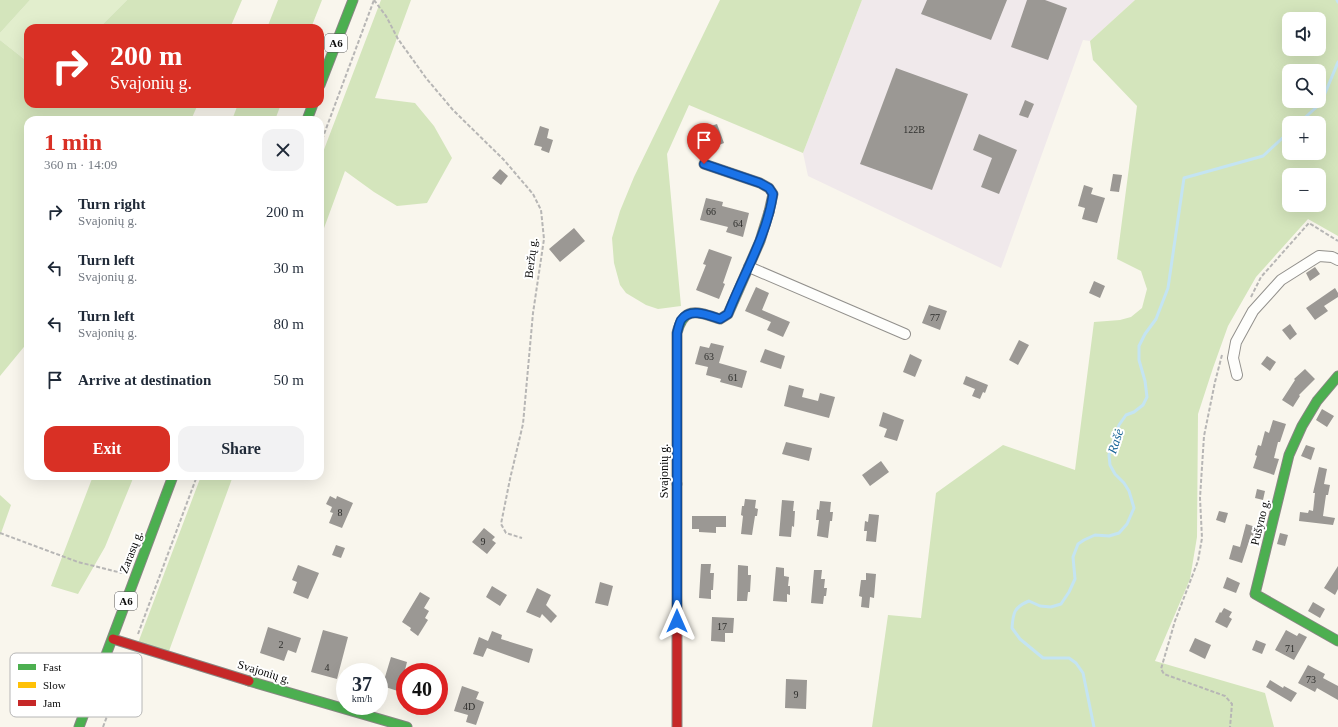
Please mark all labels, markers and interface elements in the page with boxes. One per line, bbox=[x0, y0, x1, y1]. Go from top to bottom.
map controls bbox=[1282, 12, 1326, 212]
button: sound bbox=[1282, 12, 1326, 56]
road number: A6 bbox=[325, 34, 347, 52]
icon: right bbox=[44, 40, 96, 92]
text: 200 m bbox=[110, 40, 182, 71]
button: search bbox=[1282, 64, 1326, 108]
text: Svajonių g. bbox=[110, 73, 192, 93]
button: + bbox=[1282, 116, 1326, 160]
pin bbox=[687, 123, 721, 164]
house number: 122B bbox=[903, 124, 925, 135]
text: 1 min bbox=[44, 129, 102, 155]
button: close bbox=[262, 129, 304, 171]
icon: arrive bbox=[693, 129, 715, 151]
text: 360 m · 14:09 bbox=[44, 157, 117, 172]
button: − bbox=[1282, 168, 1326, 212]
text: Turn right bbox=[78, 196, 145, 212]
icon: right bbox=[44, 201, 66, 223]
text: 200 m bbox=[266, 204, 304, 220]
house number: 66 bbox=[706, 206, 716, 217]
text: Svajonių g. bbox=[78, 213, 137, 228]
house number: 64 bbox=[733, 218, 743, 229]
street label: Beržų g. bbox=[522, 237, 540, 279]
text: Turn left bbox=[78, 252, 135, 268]
icon: left bbox=[44, 257, 66, 279]
text: 30 m bbox=[274, 260, 304, 276]
text: Svajonių g. bbox=[78, 269, 137, 284]
text: Turn left bbox=[78, 308, 135, 324]
house number: 77 bbox=[930, 312, 940, 323]
icon: left bbox=[44, 313, 66, 335]
text: 80 m bbox=[274, 316, 304, 332]
text: Svajonių g. bbox=[78, 325, 137, 340]
house number: 63 bbox=[704, 351, 714, 362]
icon: arrive bbox=[44, 369, 66, 391]
text: Arrive at destination bbox=[78, 372, 211, 388]
text: 50 m bbox=[274, 372, 304, 388]
house number: 61 bbox=[728, 372, 738, 383]
button: Exit bbox=[44, 426, 170, 472]
button: Share bbox=[178, 426, 304, 472]
water label: Rašė bbox=[1104, 427, 1127, 456]
street label: Svajonių g. bbox=[657, 444, 671, 498]
street label: Pušyno g. bbox=[1247, 497, 1273, 547]
house number: 8 bbox=[338, 507, 343, 518]
street label: Zarasų g. bbox=[116, 529, 146, 575]
house number: 9 bbox=[481, 536, 486, 547]
road number: A6 bbox=[115, 592, 137, 610]
position arrow bbox=[656, 600, 698, 642]
house number: 17 bbox=[717, 621, 727, 632]
house number: 2 bbox=[279, 639, 284, 650]
house number: 71 bbox=[1285, 643, 1295, 654]
legend bbox=[10, 653, 142, 717]
street label: Svajonių g. bbox=[236, 657, 292, 687]
text: Fast bbox=[43, 661, 61, 673]
house number: 4 bbox=[325, 662, 330, 673]
speed limit sign: 40 bbox=[396, 663, 448, 715]
text: 37 bbox=[352, 673, 372, 695]
house number: 73 bbox=[1306, 674, 1316, 685]
text: Slow bbox=[43, 679, 66, 691]
house number: 9 bbox=[794, 689, 799, 700]
text: km/h bbox=[352, 693, 372, 704]
text: Jam bbox=[43, 697, 61, 709]
house number: 4D bbox=[463, 701, 475, 712]

